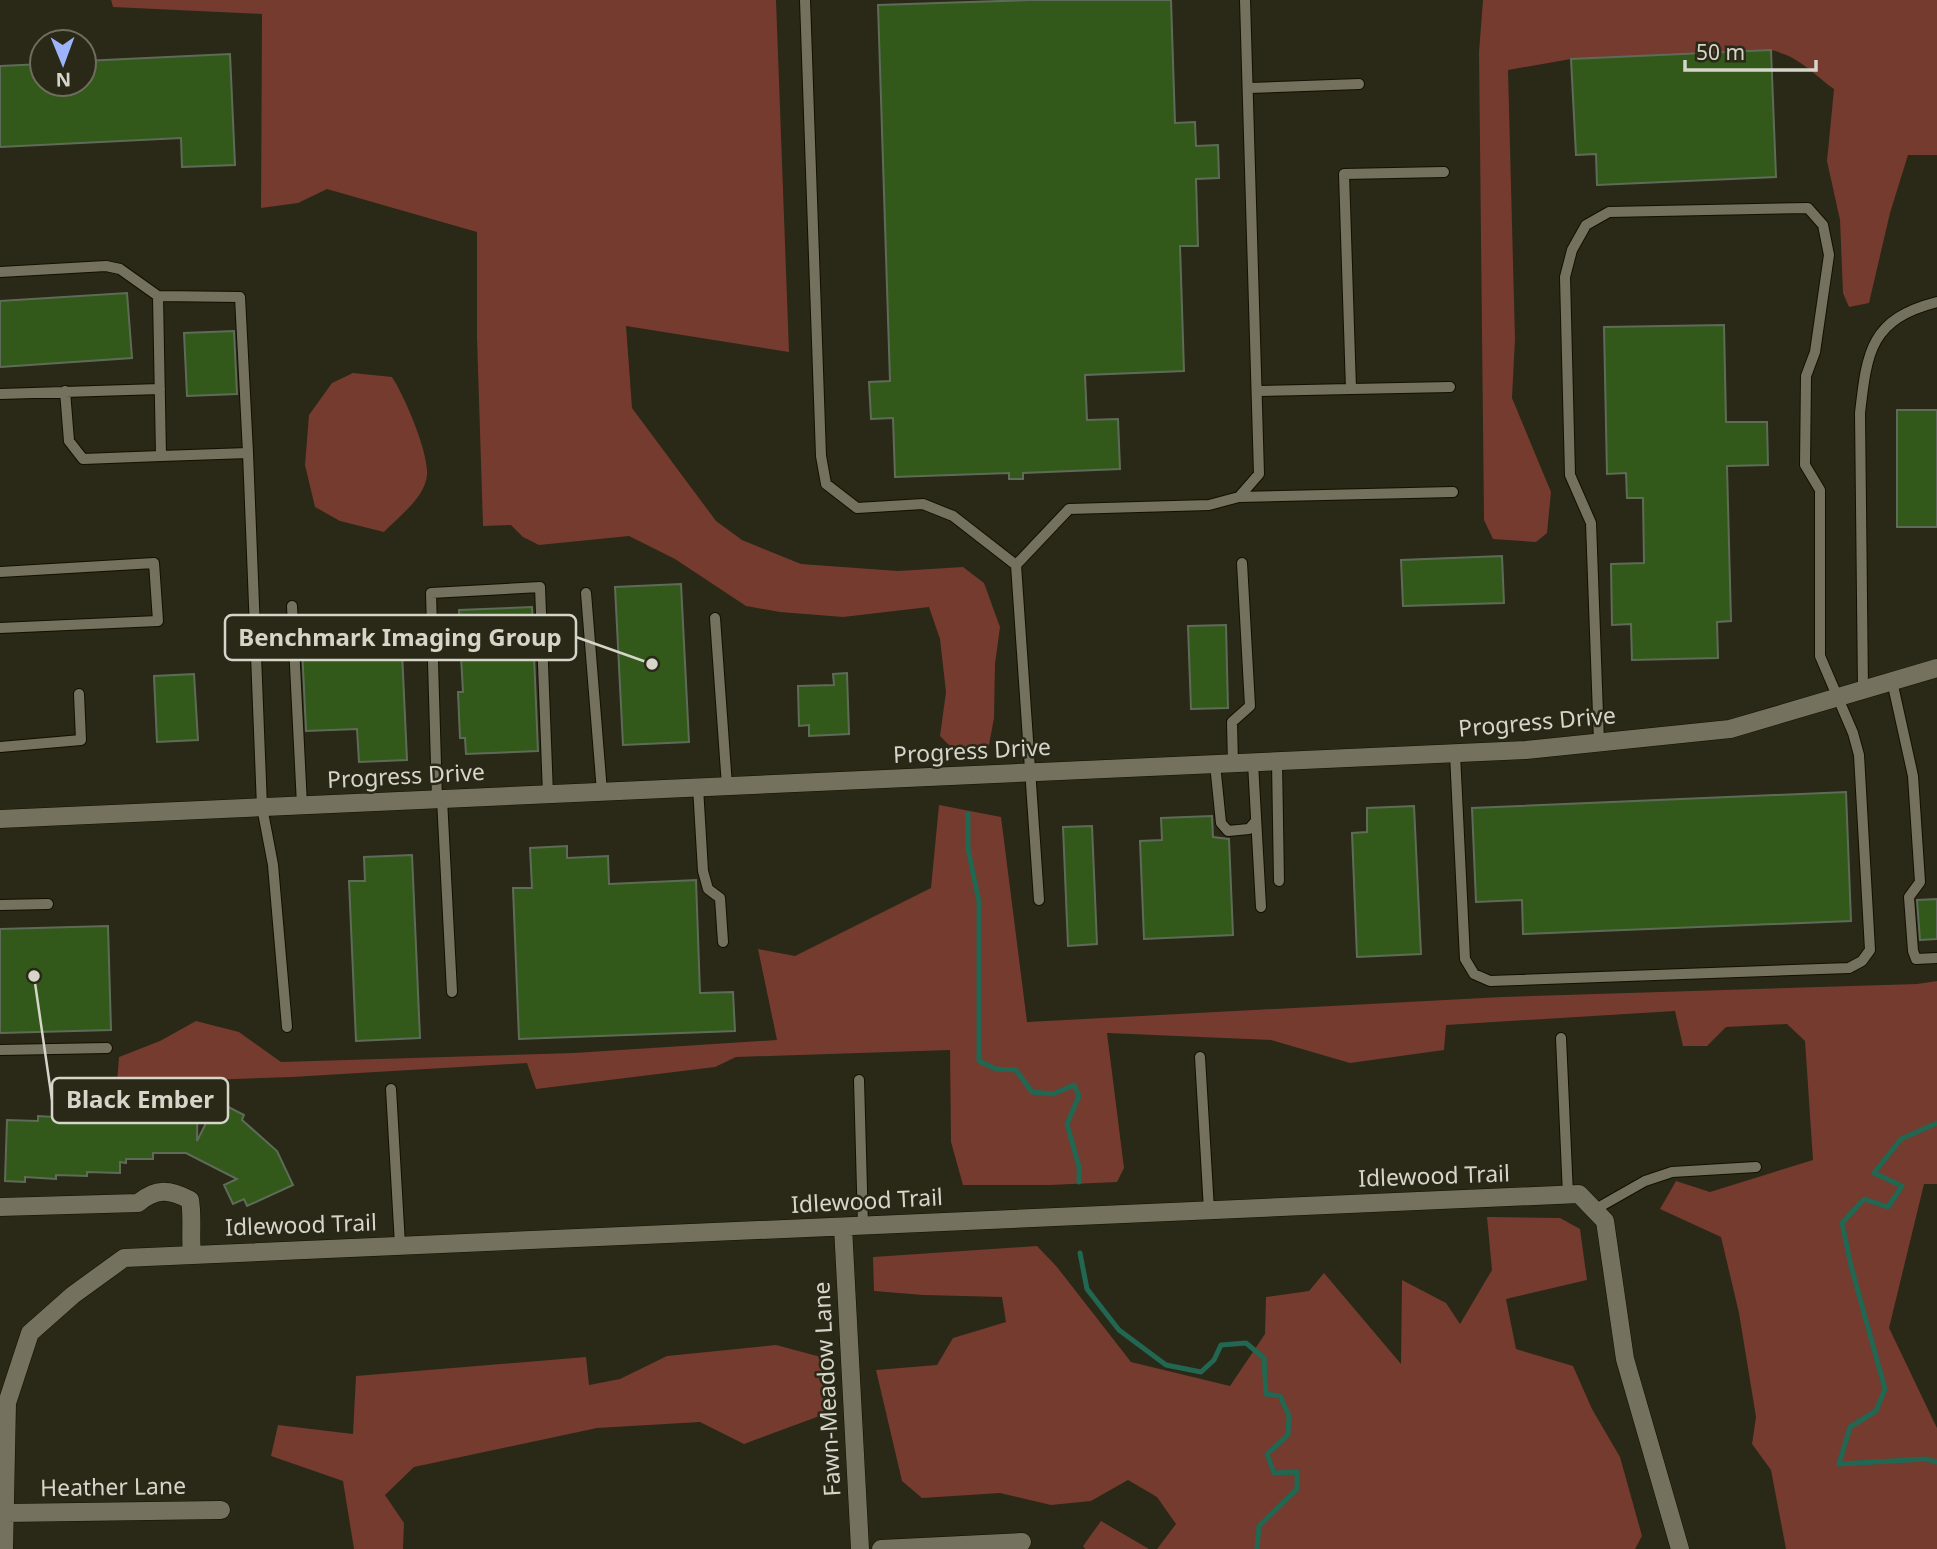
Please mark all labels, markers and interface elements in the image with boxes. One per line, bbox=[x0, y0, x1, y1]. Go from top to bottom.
north arrow bbox=[28, 28, 98, 98]
scale bar bbox=[1685, 28, 1816, 72]
text: 50 m bbox=[1696, 38, 1745, 66]
text: N bbox=[55, 67, 71, 93]
callout: Benchmark Imaging Group bbox=[225, 615, 576, 660]
text: Benchmark Imaging Group bbox=[238, 620, 562, 653]
street label: Progress Drive bbox=[1457, 698, 1617, 744]
street label: Progress Drive bbox=[892, 730, 1052, 770]
street label: Progress Drive bbox=[326, 755, 486, 795]
callout: Black Ember bbox=[52, 1078, 228, 1123]
text: Black Ember bbox=[66, 1082, 214, 1115]
street label: Idlewood Trail bbox=[1358, 1156, 1510, 1194]
street label: Idlewood Trail bbox=[790, 1180, 944, 1220]
street label: Idlewood Trail bbox=[225, 1205, 377, 1243]
street label: Fawn-Meadow Lane bbox=[804, 1281, 848, 1497]
street label: Heather Lane bbox=[40, 1469, 186, 1503]

